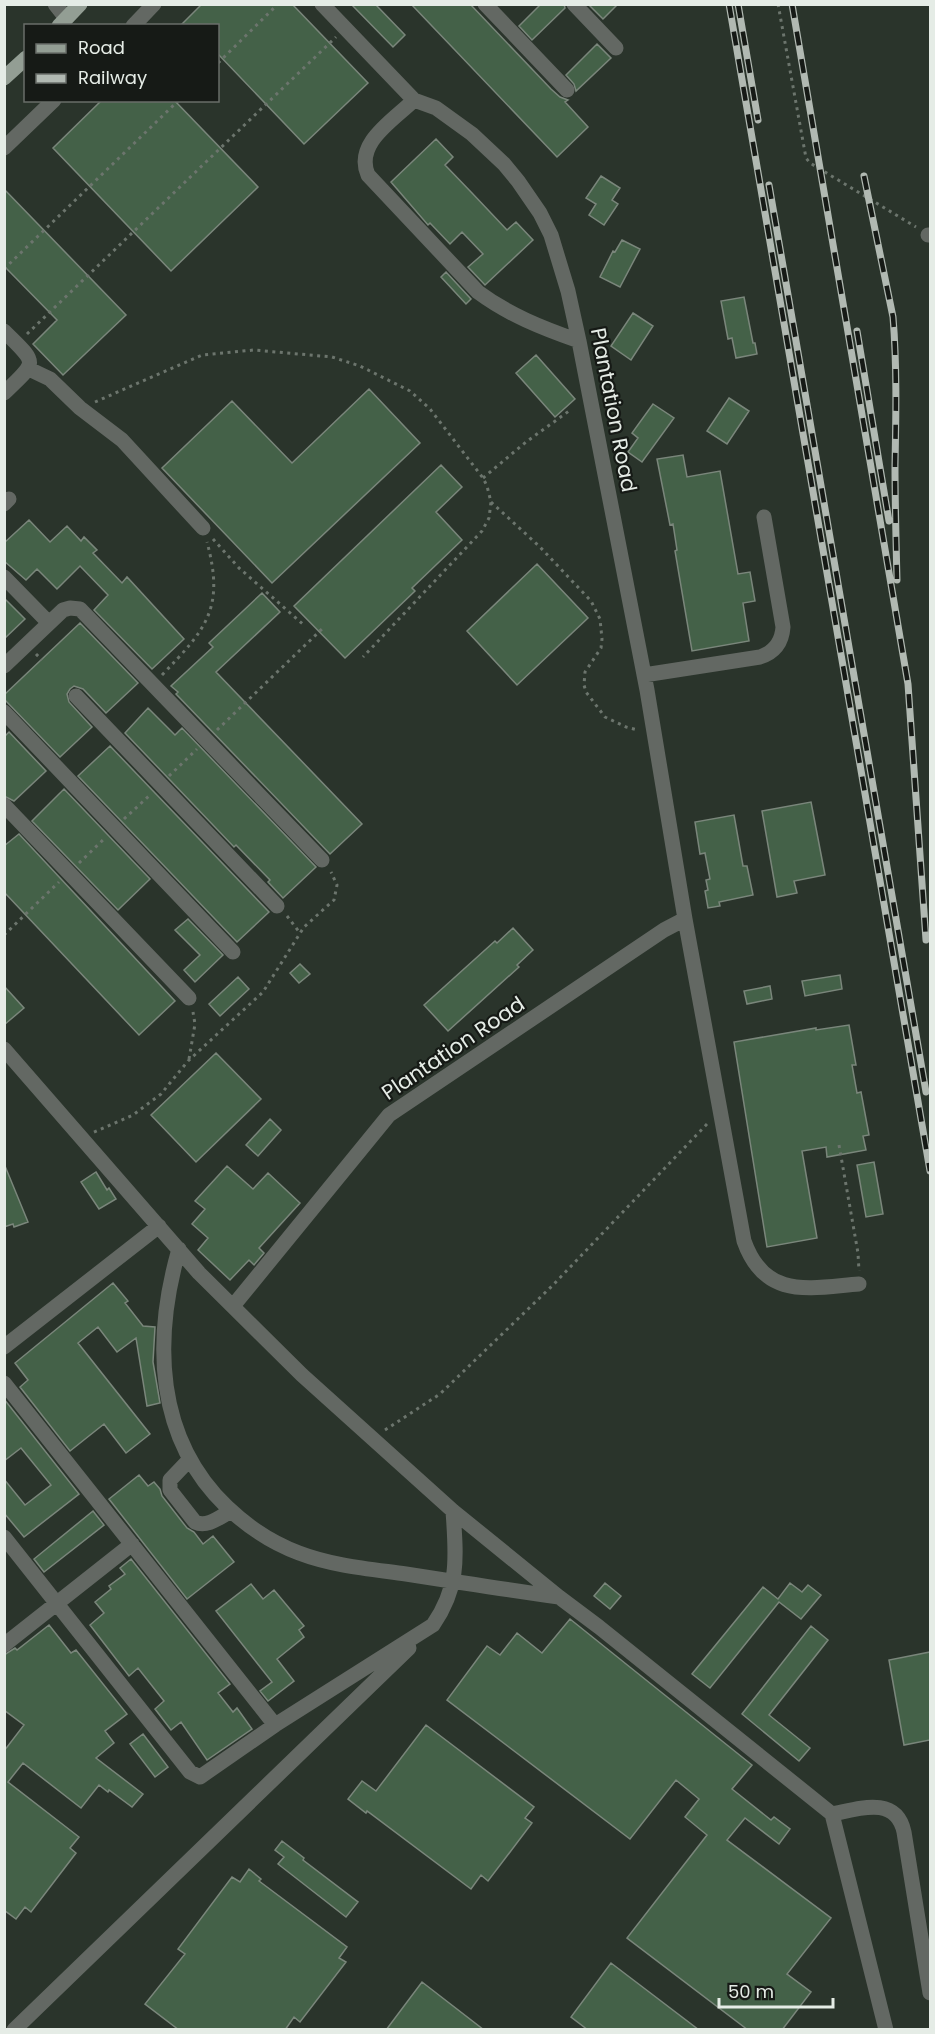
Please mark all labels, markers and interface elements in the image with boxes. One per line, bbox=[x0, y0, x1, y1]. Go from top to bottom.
legend bbox=[24, 24, 219, 102]
text: Road bbox=[78, 35, 125, 60]
text: Railway bbox=[78, 65, 147, 90]
street label: Plantation Road bbox=[584, 325, 644, 495]
street label: Plantation Road bbox=[376, 989, 530, 1107]
scale bar bbox=[719, 1971, 833, 2009]
text: 50 m bbox=[728, 1979, 774, 2004]

